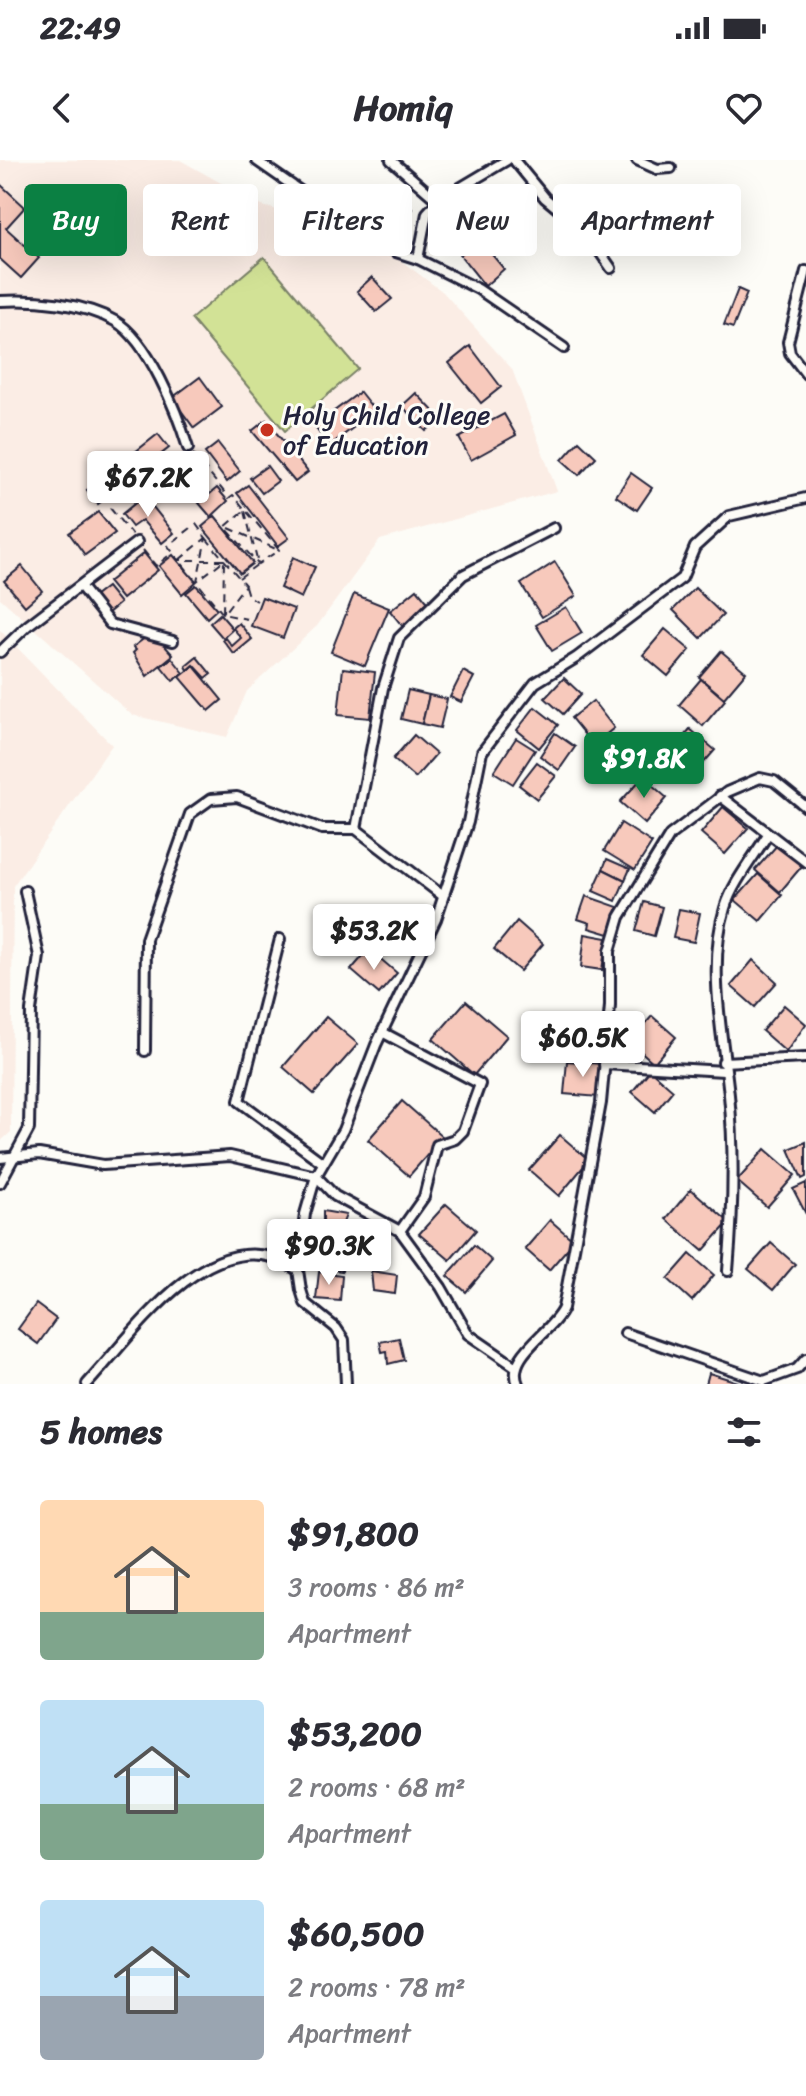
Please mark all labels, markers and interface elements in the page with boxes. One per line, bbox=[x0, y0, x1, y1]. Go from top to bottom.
text: 22:49 bbox=[40, 1, 121, 55]
text: Homiq bbox=[354, 76, 452, 140]
icon: back bbox=[40, 86, 84, 130]
icon: heart bbox=[722, 86, 766, 130]
chip: Buy bbox=[24, 184, 127, 256]
chip: Rent bbox=[143, 184, 258, 256]
chip: Filters bbox=[274, 184, 412, 256]
chip: New bbox=[428, 184, 537, 256]
chip: Apartment bbox=[553, 184, 741, 256]
place label: Holy Child College of Education bbox=[283, 392, 490, 468]
marker: Holy Child College of Education bbox=[258, 421, 276, 439]
pin: $67.2K bbox=[83, 451, 213, 519]
text: $67.2K bbox=[105, 454, 191, 500]
pin: $91.8K bbox=[579, 732, 709, 800]
text: $91.8K bbox=[602, 735, 686, 781]
pin: $53.2K bbox=[309, 904, 439, 972]
text: $53.2K bbox=[331, 907, 417, 953]
pin: $60.5K bbox=[518, 1011, 648, 1079]
text: $60.5K bbox=[539, 1014, 627, 1060]
pin: $90.3K bbox=[264, 1219, 394, 1287]
text: $90.3K bbox=[285, 1222, 373, 1268]
text: 5 homes bbox=[40, 1402, 162, 1462]
icon: filters bbox=[722, 1410, 766, 1454]
text: $91,800 bbox=[288, 1504, 419, 1564]
icon: home bbox=[104, 1532, 200, 1628]
text: 3 rooms · 86 m² bbox=[288, 1564, 465, 1610]
text: Apartment bbox=[288, 1610, 411, 1656]
text: $53,200 bbox=[288, 1704, 422, 1764]
icon: home bbox=[104, 1732, 200, 1828]
text: 2 rooms · 68 m² bbox=[288, 1764, 465, 1810]
text: Apartment bbox=[288, 1810, 411, 1856]
text: $60,500 bbox=[288, 1904, 425, 1964]
icon: home bbox=[104, 1932, 200, 2028]
text: 2 rooms · 78 m² bbox=[288, 1964, 465, 2010]
text: Apartment bbox=[288, 2010, 411, 2056]

